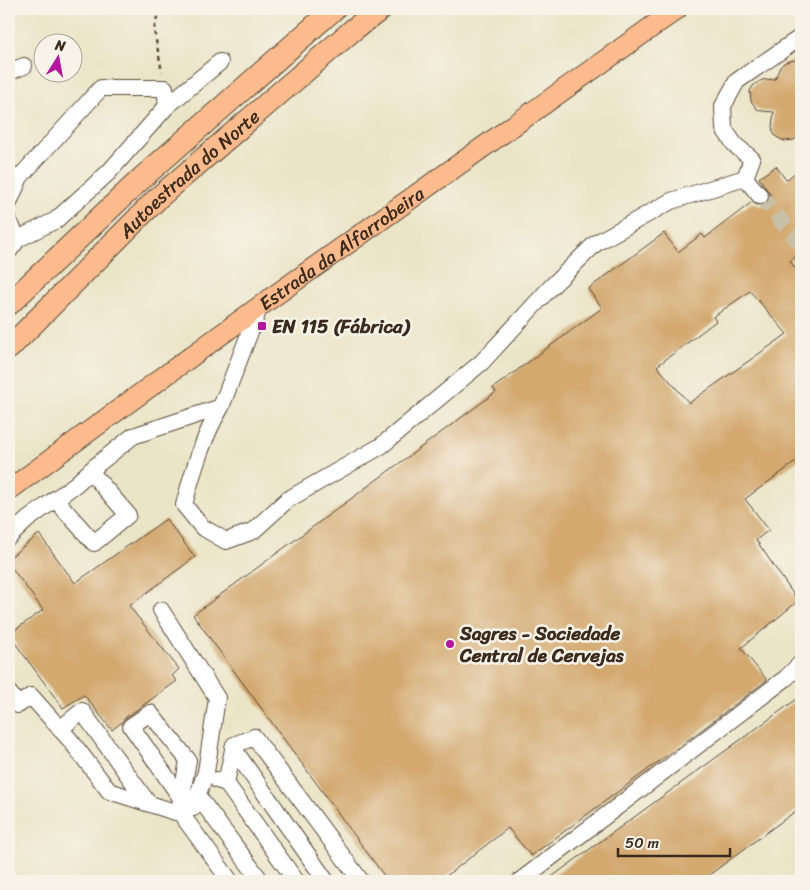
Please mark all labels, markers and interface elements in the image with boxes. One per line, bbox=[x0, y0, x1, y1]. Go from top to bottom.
north arrow bbox=[32, 32, 82, 82]
text: N bbox=[52, 32, 68, 59]
street label: Autoestrada do Norte bbox=[110, 101, 268, 247]
street label: Estrada da Alfarrobeira bbox=[252, 178, 432, 319]
place label: EN 115 (Fábrica) bbox=[272, 310, 411, 343]
marker: EN 115 (Fábrica) bbox=[256, 320, 268, 332]
place label: Sagres - Sociedade Central de Cervejas bbox=[459, 617, 625, 672]
marker: Sagres - Sociedade Central de Cervejas bbox=[444, 638, 456, 650]
scale bar bbox=[618, 825, 730, 857]
text: 50 m bbox=[625, 830, 660, 856]

